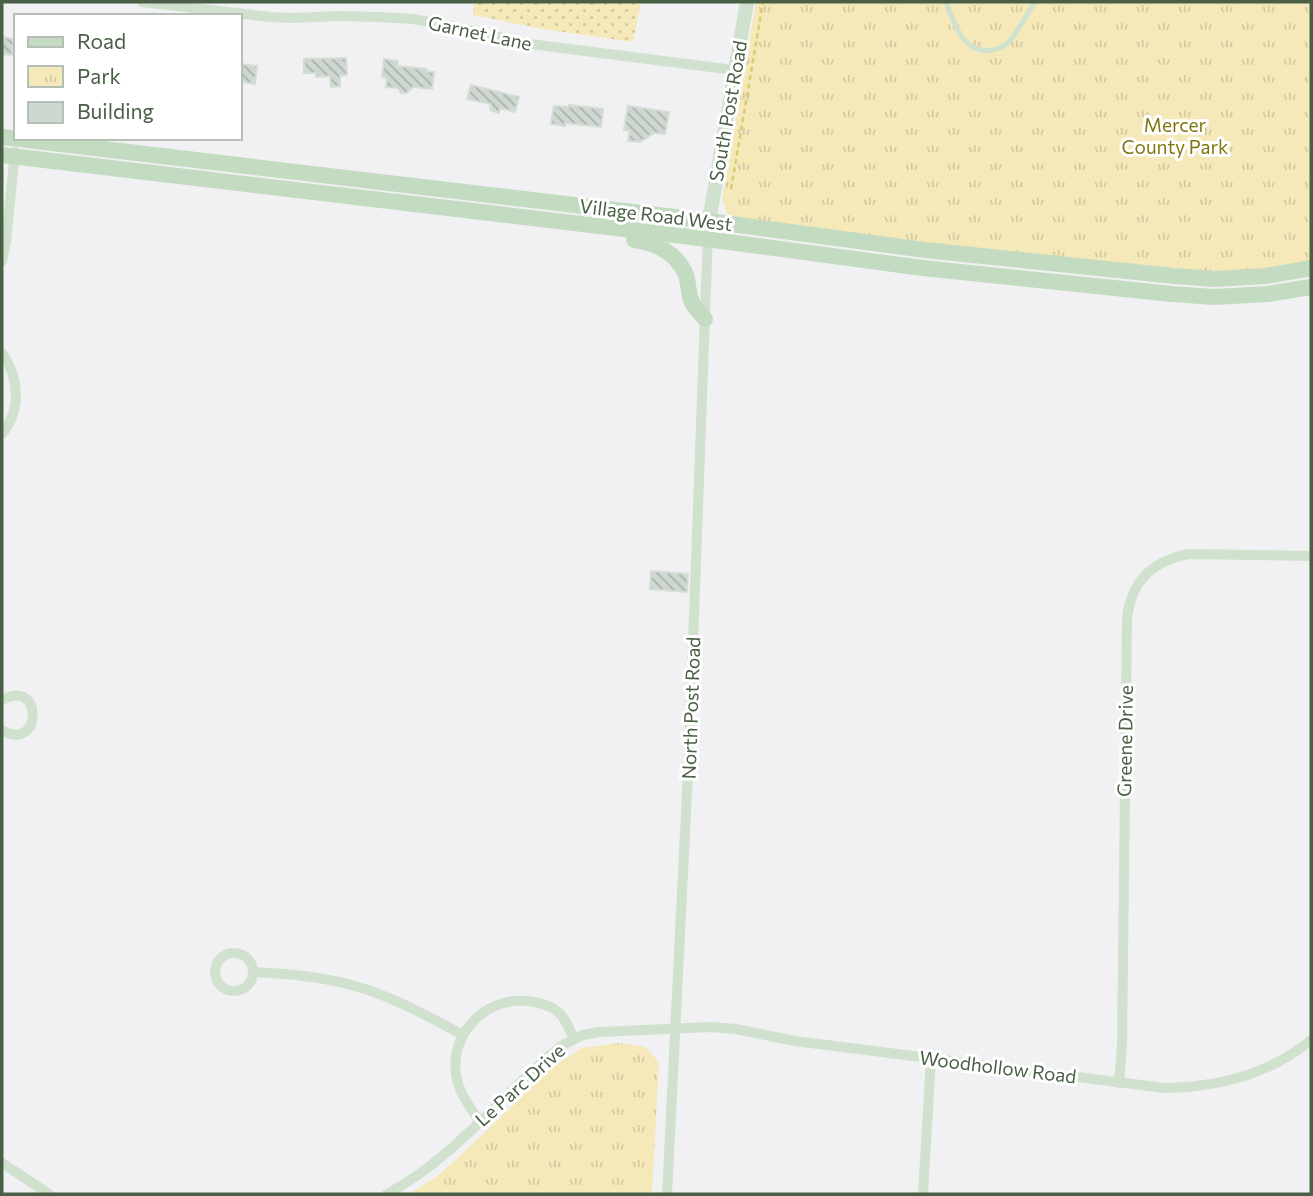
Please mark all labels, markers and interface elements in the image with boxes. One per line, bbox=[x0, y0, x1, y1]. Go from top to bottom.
street label: Garnet Lane bbox=[426, 10, 534, 55]
legend bbox=[14, 14, 242, 140]
text: Road bbox=[77, 28, 126, 53]
street label: South Post Road bbox=[704, 39, 751, 183]
text: Park bbox=[77, 63, 121, 88]
text: Building bbox=[77, 98, 154, 123]
park label: Mercer County Park bbox=[1122, 113, 1228, 158]
street label: Village Road West bbox=[578, 194, 734, 235]
street label: North Post Road bbox=[677, 636, 704, 780]
street label: Greene Drive bbox=[1112, 685, 1137, 797]
street label: Le Parc Drive bbox=[470, 1038, 569, 1131]
street label: Woodhollow Road bbox=[918, 1045, 1078, 1088]

